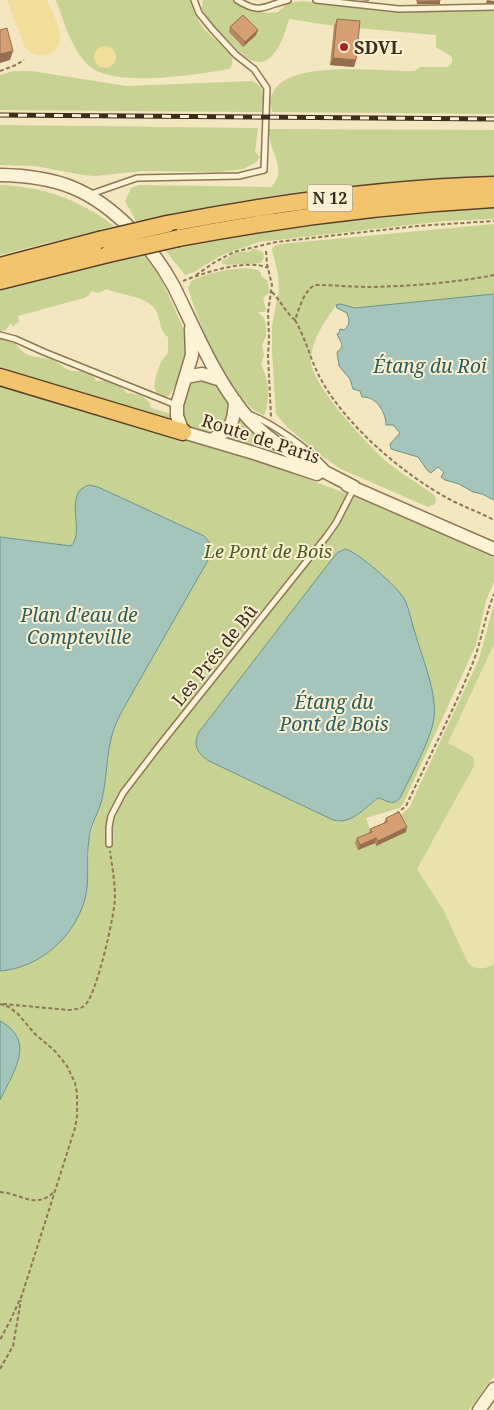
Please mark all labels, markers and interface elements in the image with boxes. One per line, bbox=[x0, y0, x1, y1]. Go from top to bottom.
place label: SDVL bbox=[354, 35, 402, 59]
marker: SDVL bbox=[338, 41, 350, 53]
road number: N 12 bbox=[308, 184, 352, 212]
water label: Étang du Roi bbox=[372, 353, 487, 379]
street label: Route de Paris bbox=[199, 408, 323, 468]
park label: Le Pont de Bois bbox=[203, 539, 332, 563]
street label: Les Prés de Bû bbox=[166, 599, 263, 711]
water label: Plan d'eau de Compteville bbox=[19, 602, 138, 650]
water label: Étang du Pont de Bois bbox=[278, 689, 389, 737]

